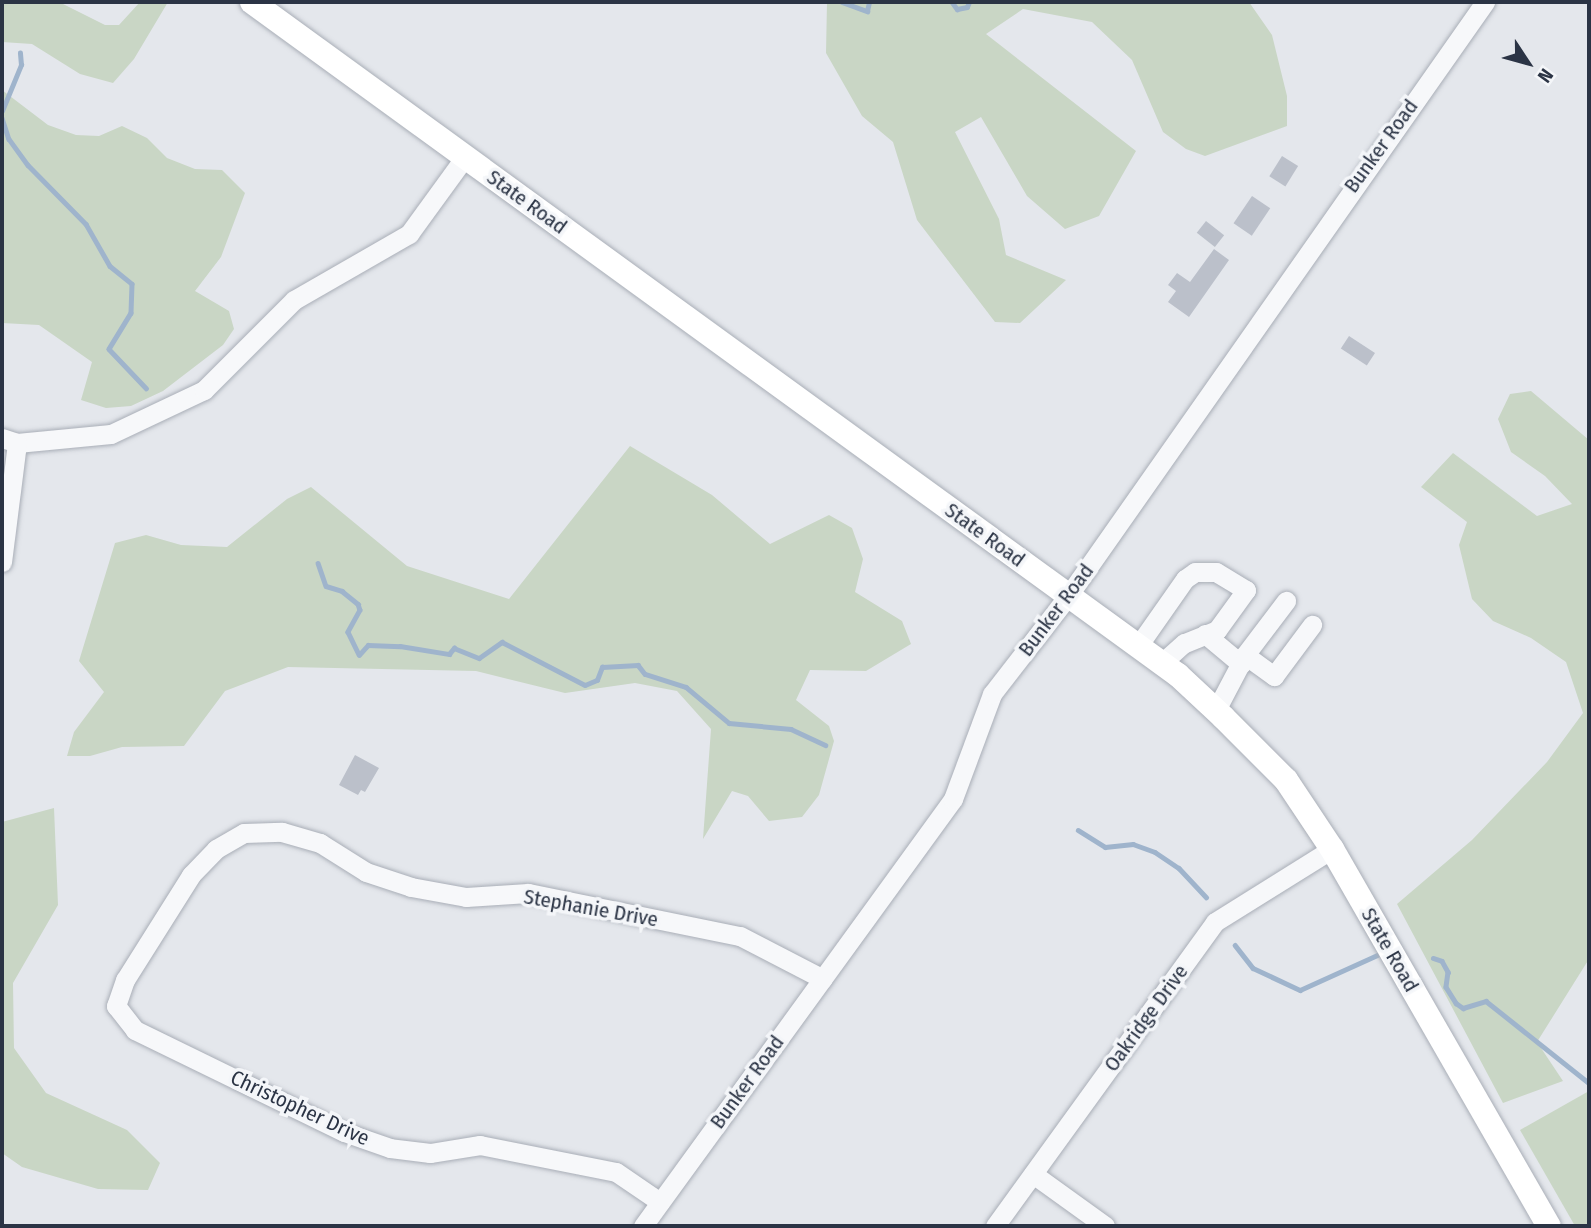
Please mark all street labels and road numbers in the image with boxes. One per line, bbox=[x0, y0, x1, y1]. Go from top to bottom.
street label: Bunker Road bbox=[1339, 94, 1423, 198]
street label: State Road bbox=[482, 165, 572, 239]
street label: State Road bbox=[940, 498, 1030, 572]
street label: Bunker Road bbox=[1013, 559, 1099, 661]
street label: Stephanie Drive bbox=[522, 884, 660, 932]
street label: State Road bbox=[1356, 904, 1424, 996]
street label: Oakridge Drive bbox=[1099, 960, 1193, 1076]
street label: Bunker Road bbox=[705, 1030, 789, 1134]
street label: Christopher Drive bbox=[227, 1065, 373, 1151]

